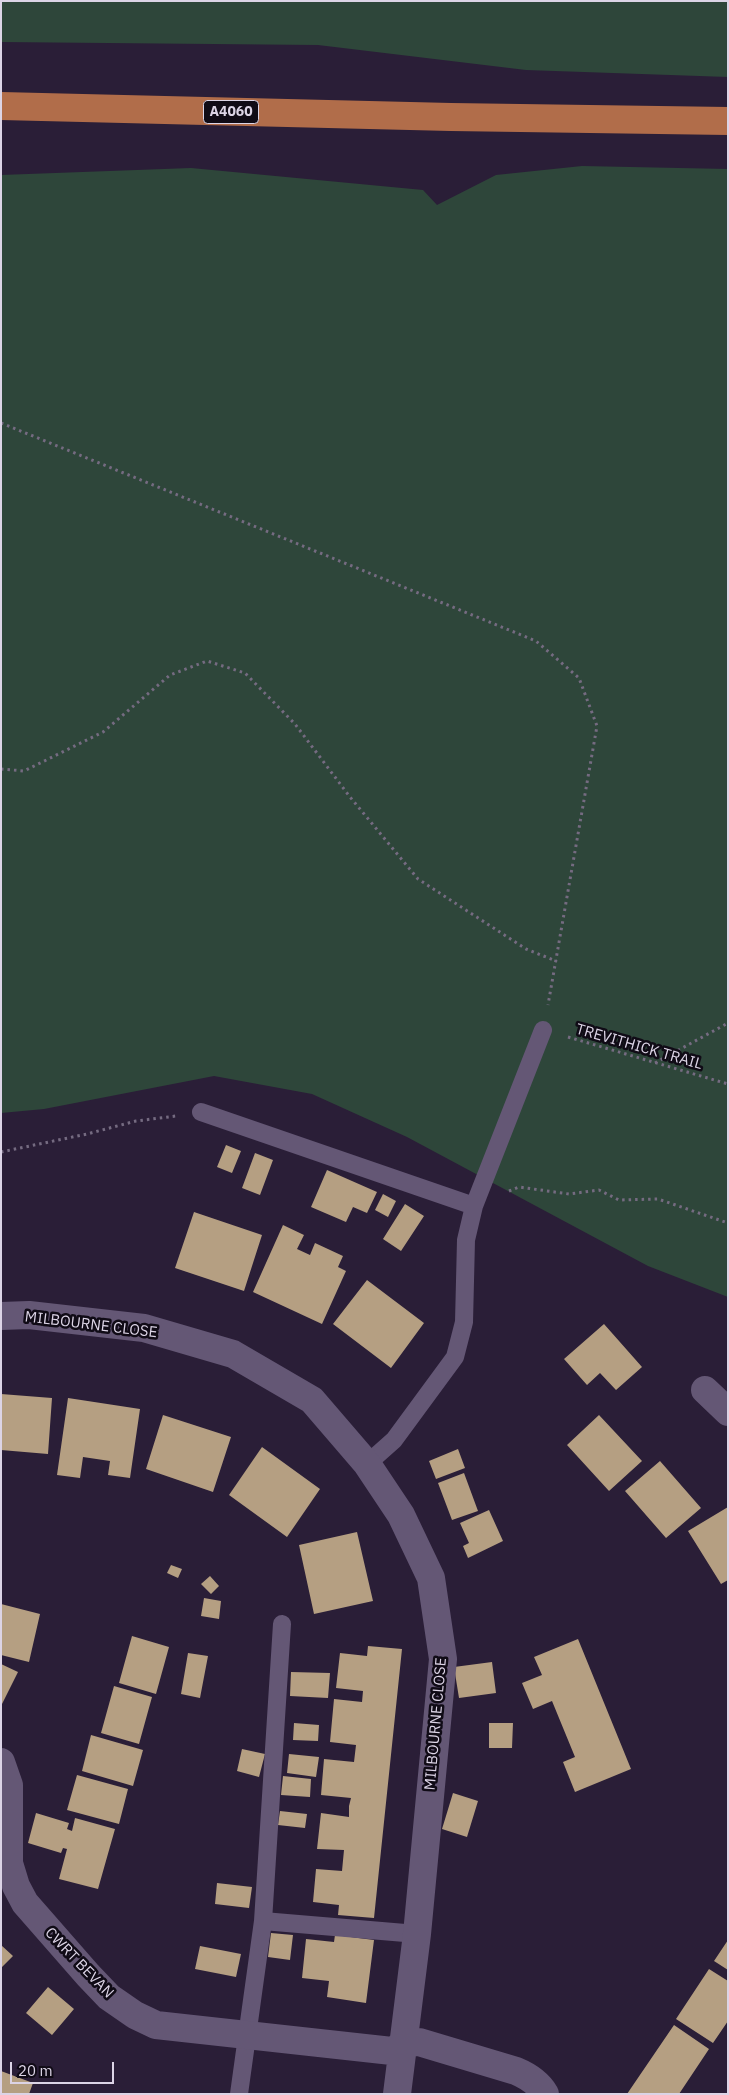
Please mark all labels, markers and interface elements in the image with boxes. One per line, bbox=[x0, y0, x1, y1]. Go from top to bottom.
road number: A4060 bbox=[204, 100, 258, 124]
street label: TREVITHICK TRAIL bbox=[574, 1020, 704, 1074]
street label: MILBOURNE CLOSE bbox=[24, 1308, 158, 1342]
street label: MILBOURNE CLOSE bbox=[421, 1657, 451, 1791]
street label: CWRT BEVAN bbox=[41, 1924, 117, 2002]
scale bar bbox=[12, 2052, 116, 2084]
text: 20 m bbox=[18, 2061, 53, 2080]

